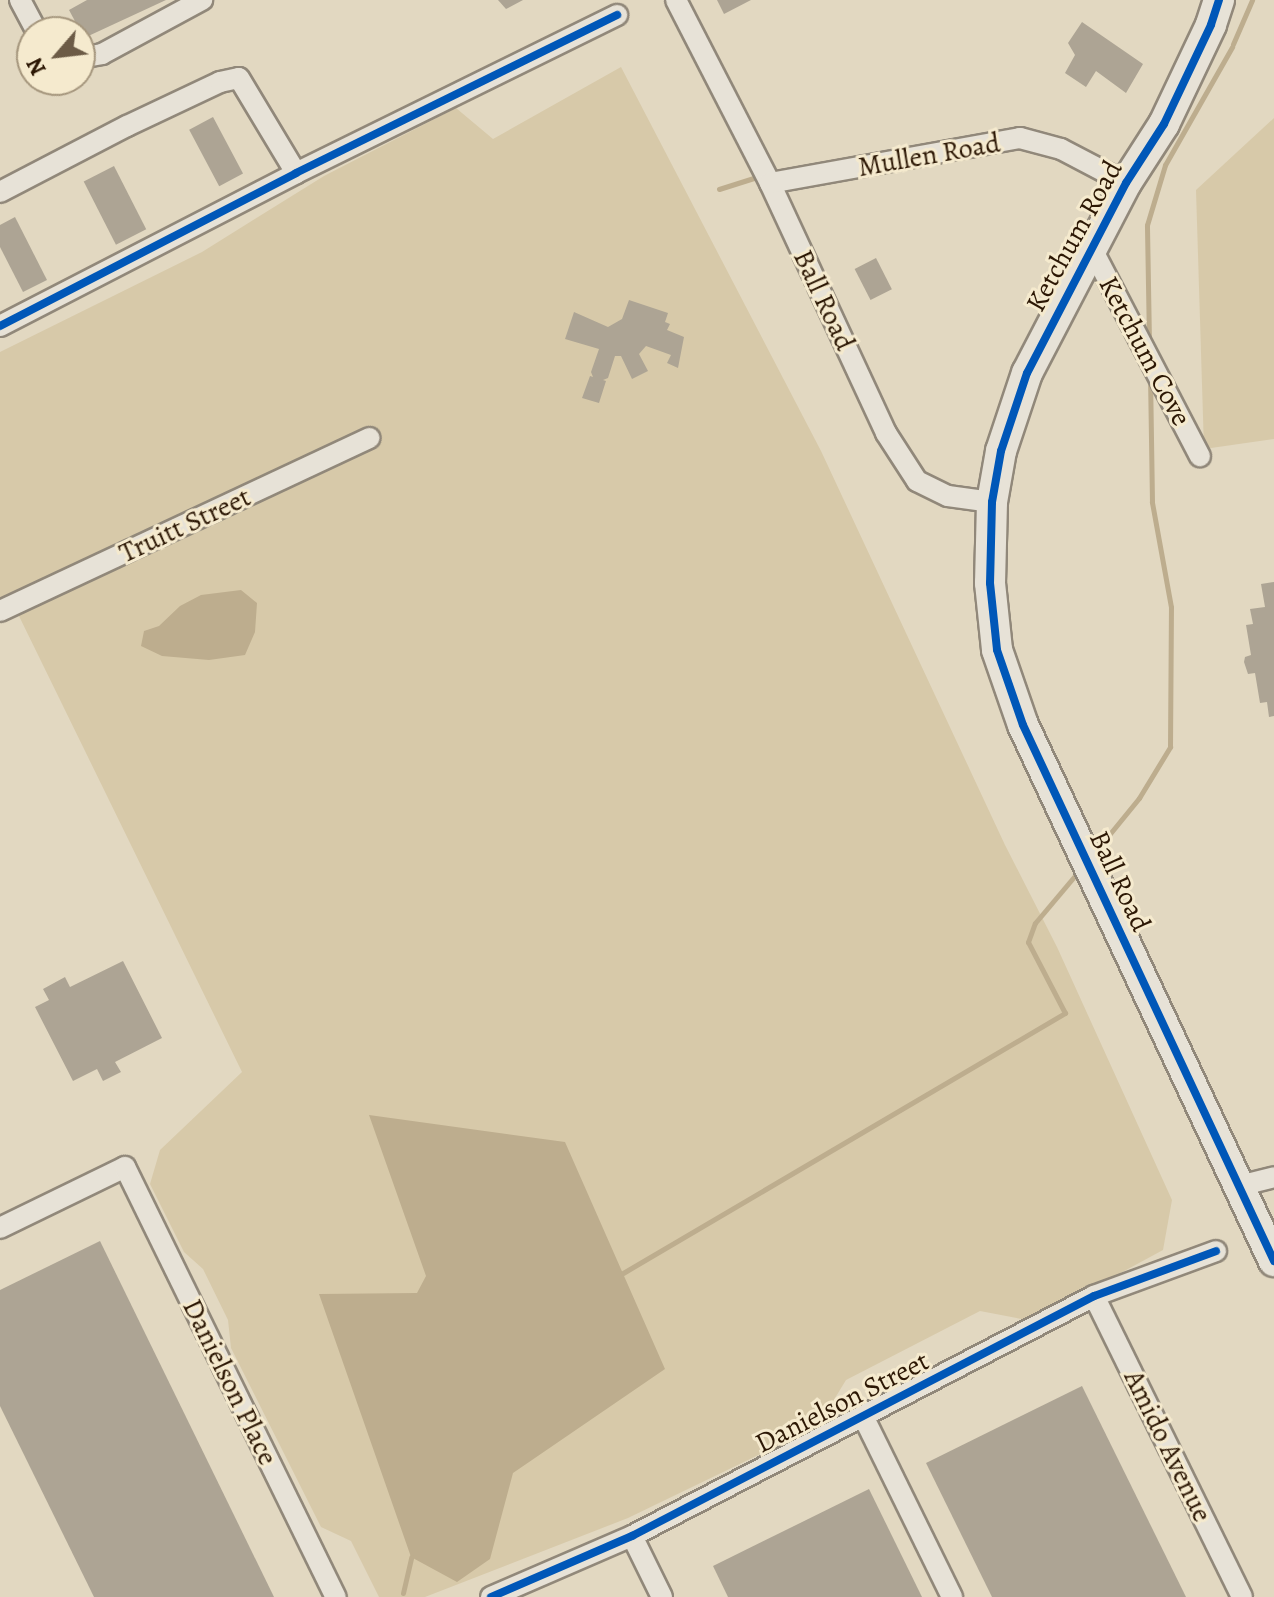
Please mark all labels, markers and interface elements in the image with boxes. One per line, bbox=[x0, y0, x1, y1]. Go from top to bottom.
north arrow bbox=[16, 16, 96, 96]
text: N bbox=[20, 52, 54, 80]
street label: Mullen Road bbox=[855, 126, 1003, 184]
street label: Ketchum Road bbox=[1019, 155, 1129, 317]
street label: Ball Road bbox=[786, 244, 862, 356]
street label: Ketchum Cove bbox=[1092, 271, 1198, 431]
street label: Truitt Street bbox=[114, 480, 256, 570]
street label: Ball Road bbox=[1082, 825, 1158, 937]
street label: Danielson Place bbox=[175, 1293, 285, 1471]
street label: Danielson Street bbox=[750, 1344, 934, 1460]
street label: Amido Avenue bbox=[1117, 1365, 1219, 1527]

